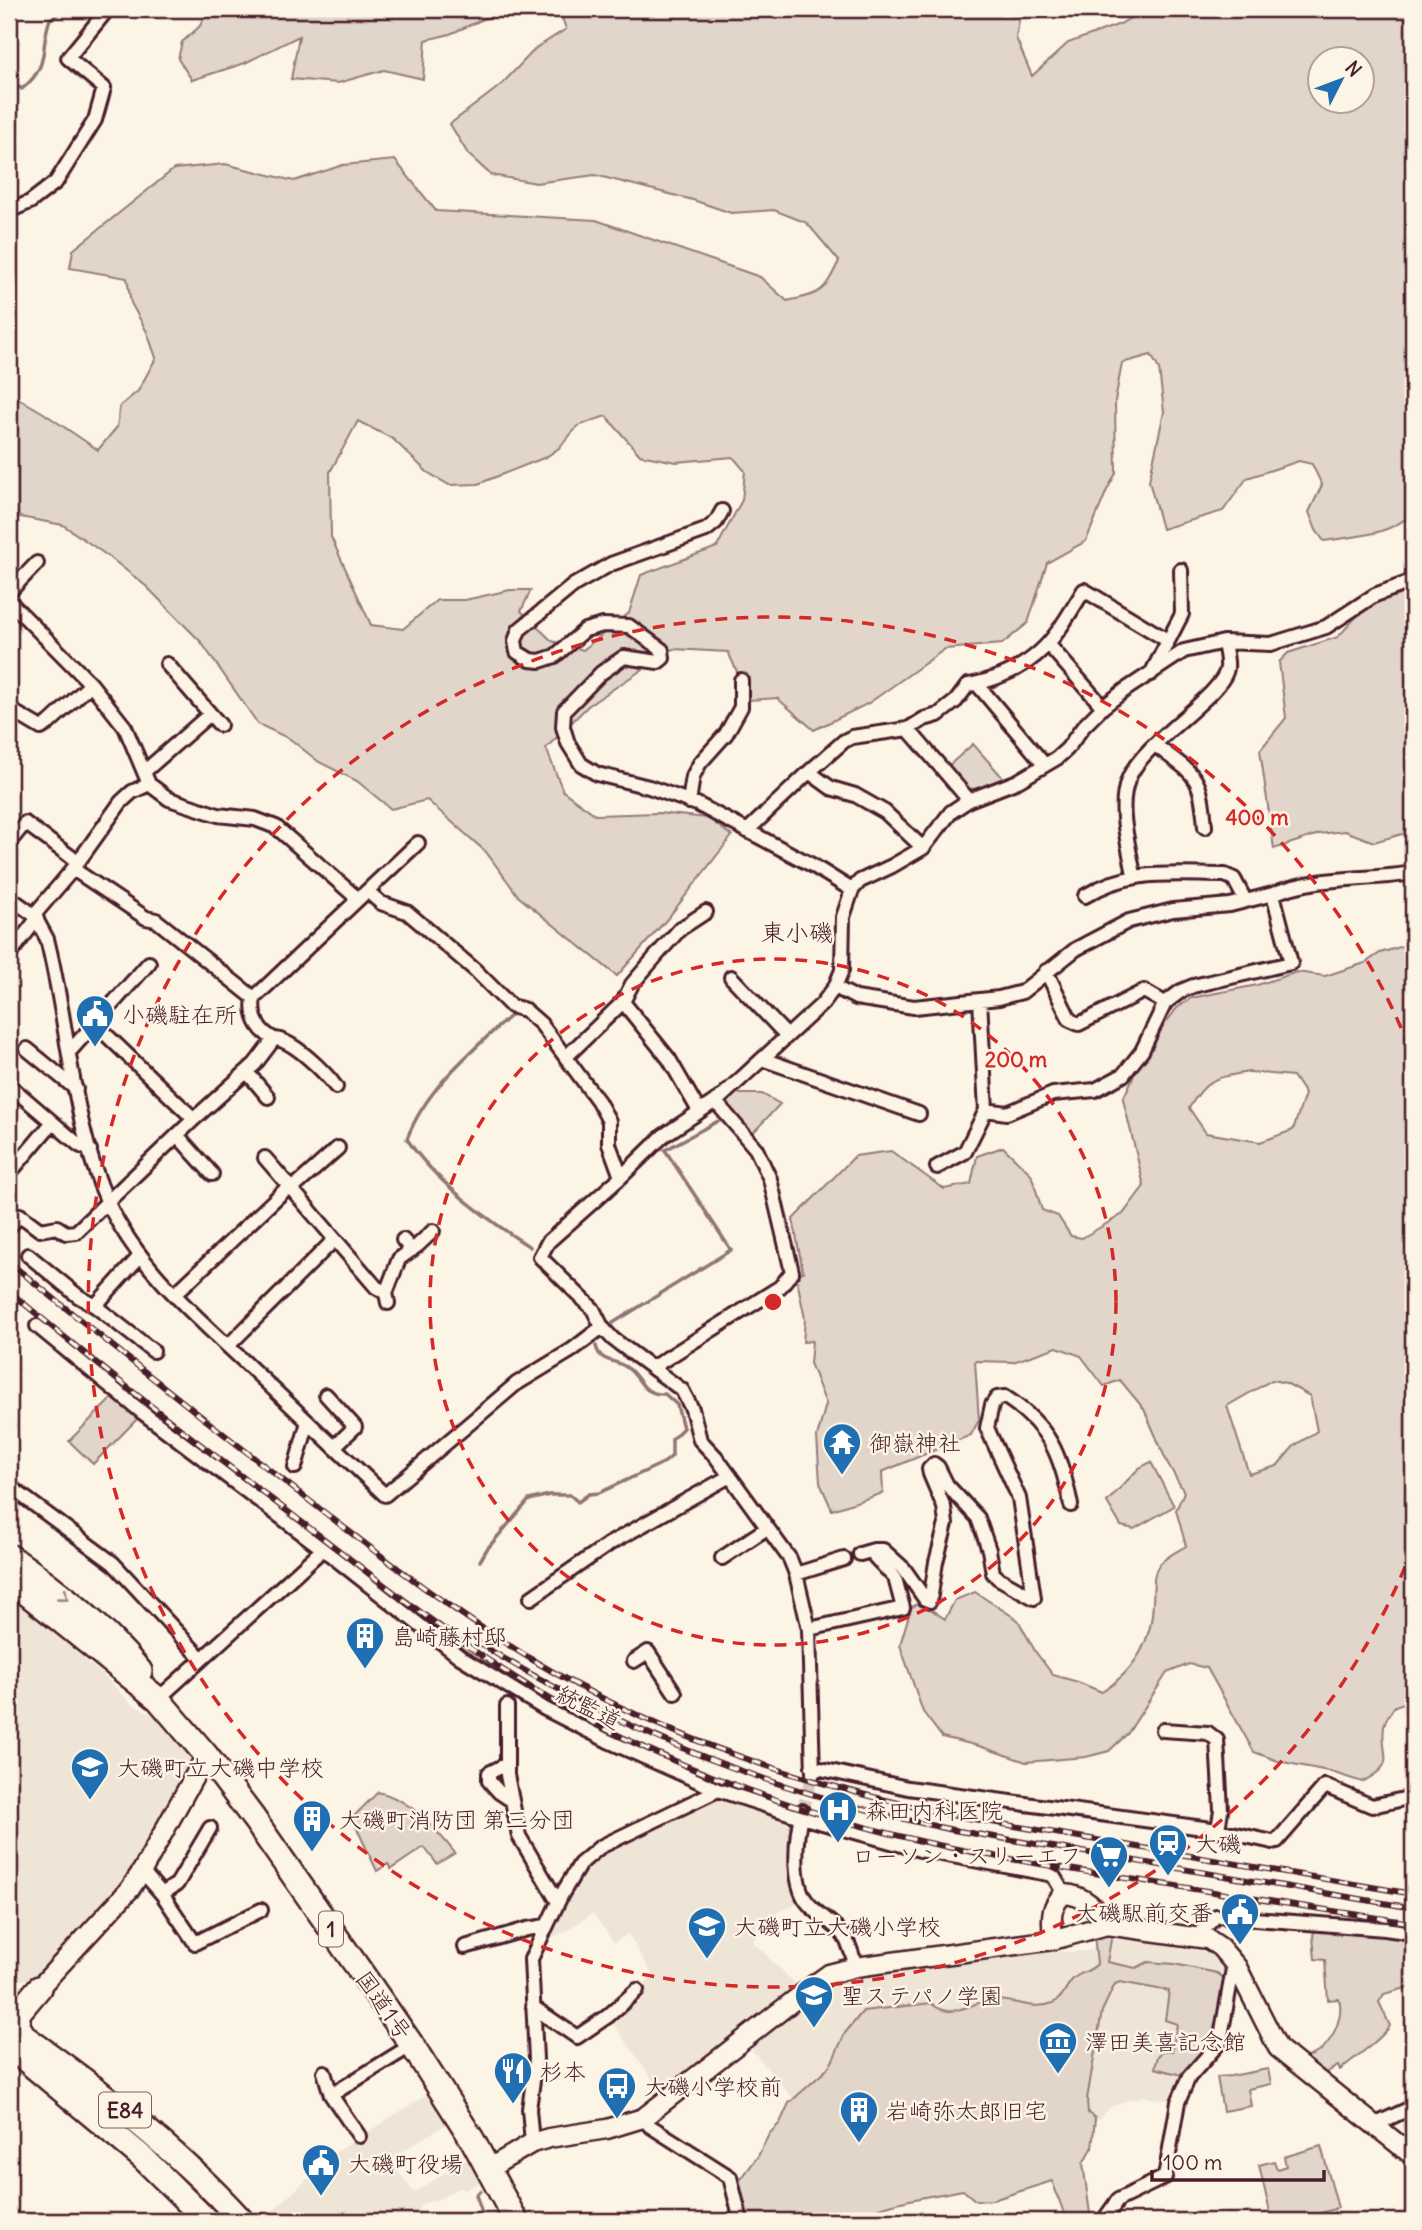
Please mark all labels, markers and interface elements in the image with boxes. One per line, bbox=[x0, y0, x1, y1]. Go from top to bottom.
north arrow bbox=[1306, 46, 1376, 116]
text: N bbox=[1340, 56, 1367, 82]
text: 400 m bbox=[1225, 804, 1289, 831]
district label: 東小磯 bbox=[761, 917, 833, 947]
public building icon: 小磯駐在所 bbox=[74, 993, 116, 1048]
place label: 小磯駐在所 bbox=[122, 1000, 237, 1029]
text: 200 m bbox=[985, 1046, 1048, 1073]
centre of rings bbox=[761, 1290, 785, 1314]
temple icon: 御嶽神社 bbox=[821, 1421, 863, 1476]
place label: 御嶽神社 bbox=[869, 1428, 961, 1457]
one-way arrow bbox=[56, 1588, 69, 1600]
building icon: 島崎藤村邸 bbox=[344, 1615, 386, 1670]
place label: 島崎藤村邸 bbox=[392, 1622, 507, 1651]
street label: 統監道 bbox=[552, 1678, 626, 1736]
school or university icon: 大磯町立大磯中学校 bbox=[69, 1746, 111, 1801]
place label: 大磯町立大磯中学校 bbox=[117, 1753, 324, 1782]
hospital icon: 森田内科医院 bbox=[817, 1789, 859, 1844]
place label: 森田内科医院 bbox=[865, 1796, 1003, 1825]
building icon: 大磯町消防団 第三分団 bbox=[291, 1798, 333, 1853]
place label: 大磯町消防団 第三分団 bbox=[339, 1805, 574, 1834]
station icon: 大磯 bbox=[1147, 1822, 1189, 1877]
place label: 大磯 bbox=[1195, 1829, 1241, 1858]
supermarket icon: ローソン・スリーエフ bbox=[1088, 1834, 1130, 1889]
place label: ローソン・スリーエフ bbox=[852, 1841, 1082, 1870]
public building icon: 大磯駅前交番 bbox=[1219, 1891, 1261, 1946]
place label: 大磯駅前交番 bbox=[1075, 1898, 1213, 1927]
school or university icon: 大磯町立大磯小学校 bbox=[686, 1905, 728, 1960]
road number: 1 bbox=[319, 1912, 343, 1946]
place label: 大磯町立大磯小学校 bbox=[734, 1912, 941, 1941]
street label: 国道1号 bbox=[350, 1965, 418, 2045]
school or university icon: 聖ステパノ学園 bbox=[793, 1974, 835, 2029]
place label: 聖ステパノ学園 bbox=[841, 1981, 1002, 2010]
museum icon: 澤田美喜記念館 bbox=[1037, 2020, 1079, 2075]
place label: 澤田美喜記念館 bbox=[1085, 2027, 1246, 2056]
restaurant icon: 杉本 bbox=[492, 2050, 534, 2105]
place label: 杉本 bbox=[540, 2057, 586, 2086]
bus stop icon: 大磯小学校前 bbox=[596, 2065, 638, 2120]
place label: 大磯小学校前 bbox=[644, 2072, 782, 2101]
building icon: 岩崎弥太郎旧宅 bbox=[838, 2089, 880, 2144]
road number: E84 bbox=[99, 2092, 151, 2128]
place label: 岩崎弥太郎旧宅 bbox=[886, 2096, 1047, 2125]
scale bar bbox=[1152, 2139, 1324, 2183]
public building icon: 大磯町役場 bbox=[300, 2142, 342, 2197]
place label: 大磯町役場 bbox=[348, 2149, 463, 2178]
text: 100 m bbox=[1163, 2149, 1222, 2176]

